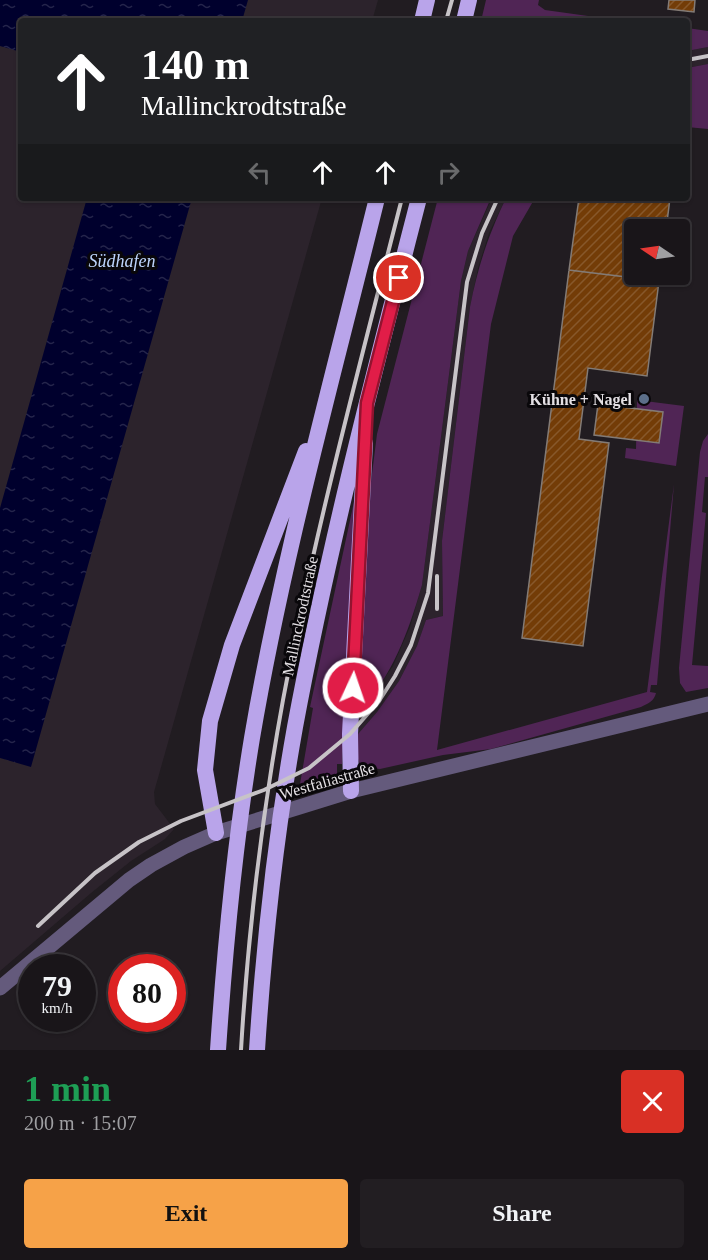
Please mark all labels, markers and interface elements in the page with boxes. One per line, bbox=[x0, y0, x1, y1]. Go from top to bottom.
icon: ahead bbox=[42, 42, 120, 120]
text: 140 m bbox=[141, 42, 250, 88]
text: Mallinckrodtstraße bbox=[141, 91, 346, 121]
icon: left bbox=[243, 156, 276, 189]
icon: ahead bbox=[306, 156, 339, 189]
icon: ahead bbox=[369, 156, 402, 189]
icon: right bbox=[432, 156, 465, 189]
north arrow bbox=[624, 219, 690, 285]
map controls bbox=[624, 219, 690, 285]
water label: Südhafen bbox=[89, 251, 156, 271]
pin bbox=[373, 252, 424, 303]
icon: arrive bbox=[382, 261, 415, 294]
place label: Kühne + Nagel bbox=[530, 391, 633, 409]
marker: Kühne + Nagel bbox=[637, 392, 651, 406]
street label: Mallinckrodtstraße bbox=[279, 555, 321, 677]
position arrow bbox=[321, 656, 385, 720]
street label: Westfaliastraße bbox=[277, 759, 377, 803]
speed limit sign: 80 bbox=[108, 954, 186, 1032]
text: 79 bbox=[42, 969, 72, 1002]
text: km/h bbox=[42, 1000, 72, 1016]
text: 1 min bbox=[24, 1069, 111, 1109]
button: close bbox=[621, 1070, 684, 1133]
text: 200 m · 15:07 bbox=[24, 1112, 137, 1134]
button: Exit bbox=[24, 1179, 348, 1248]
button: Share bbox=[360, 1179, 684, 1248]

